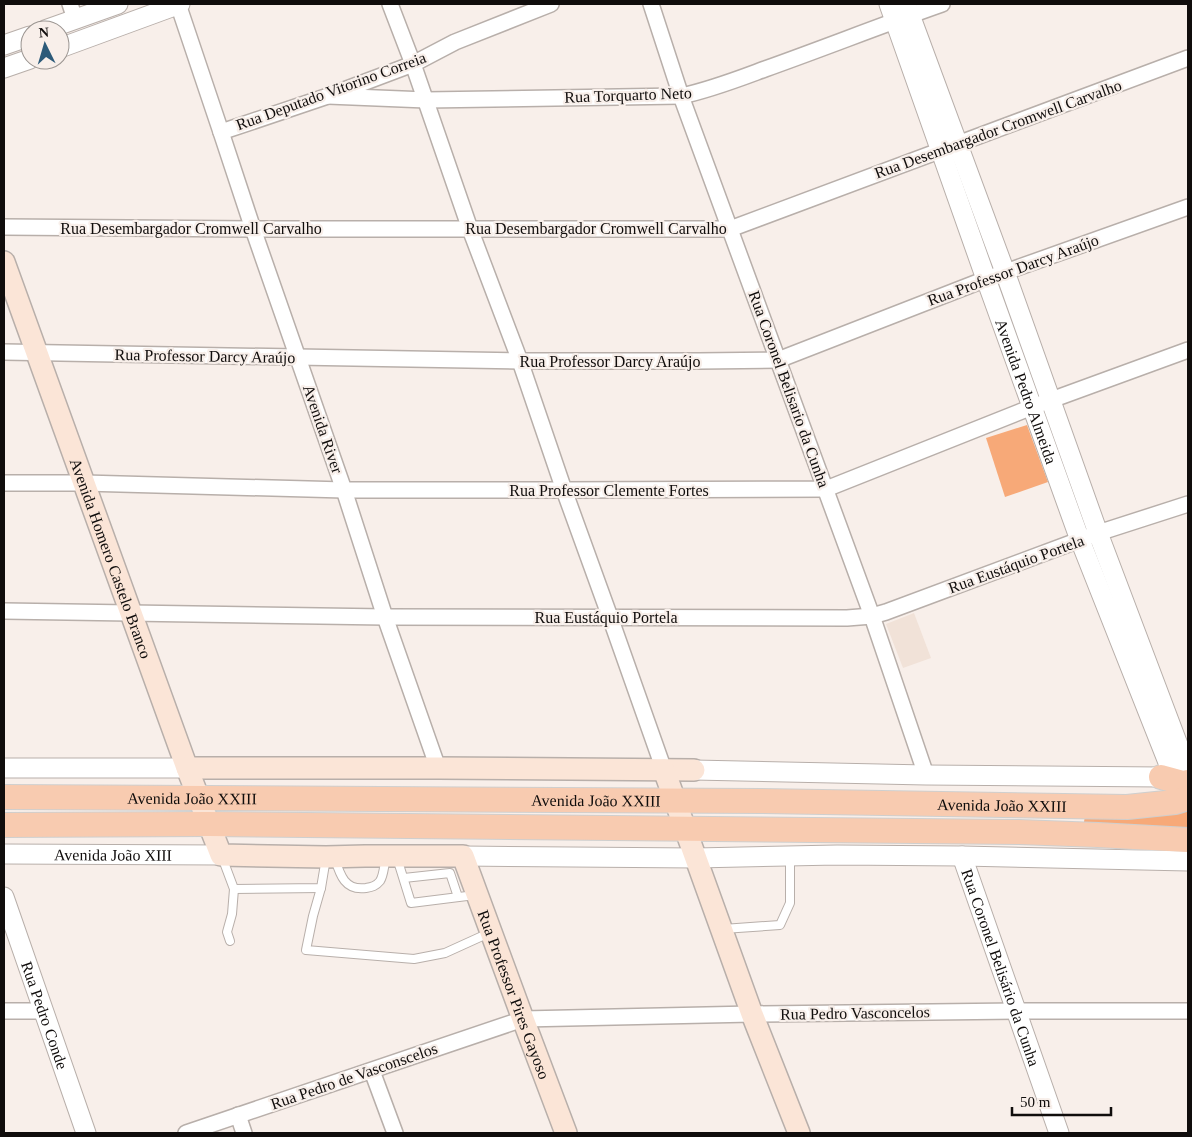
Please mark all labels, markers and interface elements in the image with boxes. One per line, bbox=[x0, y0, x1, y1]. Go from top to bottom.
north arrow bbox=[20, 20, 70, 70]
text: N bbox=[38, 25, 50, 40]
street label: Rua Deputado Vitorino Correia bbox=[234, 49, 429, 134]
street label: Rua Desembargador Cromwell Carvalho bbox=[872, 76, 1124, 183]
street label: Rua Torquarto Neto bbox=[564, 84, 692, 107]
street label: Rua Desembargador Cromwell Carvalho bbox=[60, 220, 322, 238]
street label: Rua Desembargador Cromwell Carvalho bbox=[465, 220, 727, 238]
street label: Rua Professor Darcy Araújo bbox=[925, 231, 1101, 310]
street label: Rua Coronel Belisario da Cunha bbox=[745, 288, 833, 490]
street label: Avenida Pedro Almeida bbox=[993, 317, 1060, 466]
street label: Rua Professor Darcy Araújo bbox=[114, 346, 296, 367]
street label: Rua Professor Darcy Araújo bbox=[520, 353, 700, 371]
street label: Avenida River bbox=[300, 382, 346, 476]
street label: Avenida Homero Castelo Branco bbox=[67, 456, 155, 661]
street label: Rua Professor Clemente Fortes bbox=[509, 482, 709, 499]
street label: Rua Eustáquio Portela bbox=[946, 532, 1086, 597]
street label: Rua Eustáquio Portela bbox=[534, 609, 678, 627]
street label: Avenida João XXIII bbox=[127, 789, 257, 807]
street label: Avenida João XXIII bbox=[531, 791, 661, 809]
street label: Avenida João XXIII bbox=[937, 795, 1067, 815]
street label: Avenida João XIII bbox=[54, 846, 172, 863]
street label: Rua Coronel Belisário da Cunha bbox=[959, 866, 1043, 1068]
street label: Rua Professor Pires Gayoso bbox=[475, 907, 553, 1081]
street label: Rua Pedro Conde bbox=[18, 959, 72, 1071]
street label: Rua Pedro Vasconcelos bbox=[780, 1003, 930, 1023]
street label: Rua Pedro de Vasconscelos bbox=[268, 1039, 440, 1113]
scale bar bbox=[1012, 1084, 1111, 1116]
text: 50 m bbox=[1020, 1094, 1051, 1110]

